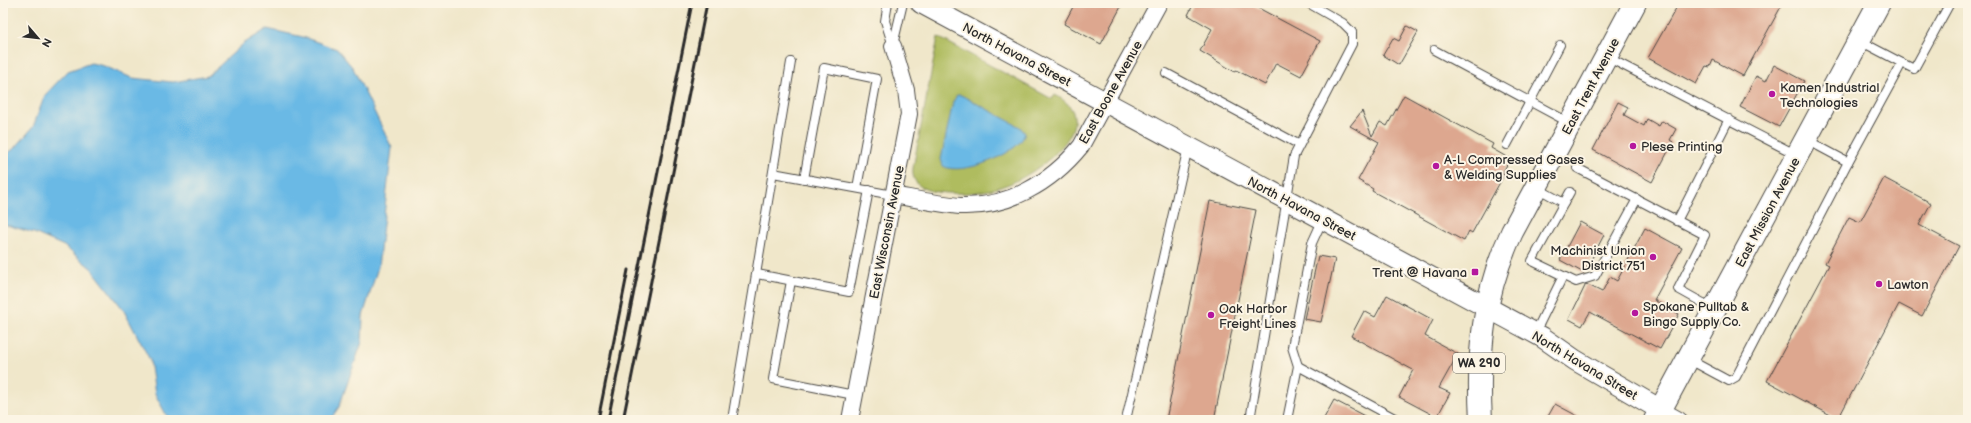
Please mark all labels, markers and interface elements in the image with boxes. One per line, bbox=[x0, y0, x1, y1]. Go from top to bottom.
north arrow bbox=[18, 18, 58, 58]
street label: North Havana Street bbox=[960, 20, 1074, 90]
street label: East Trent Avenue bbox=[1559, 35, 1623, 138]
text: N bbox=[39, 36, 54, 49]
street label: East Boone Avenue bbox=[1076, 38, 1146, 147]
place label: Kamen Industrial Technologies bbox=[1780, 80, 1879, 111]
marker: Kamen Industrial Technologies bbox=[1767, 89, 1777, 99]
place label: Plese Printing bbox=[1641, 139, 1722, 155]
marker: Plese Printing bbox=[1628, 141, 1638, 151]
place label: A-L Compressed Gases & Welding Supplies bbox=[1444, 152, 1585, 183]
street label: East Mission Avenue bbox=[1732, 155, 1804, 270]
marker: A-L Compressed Gases & Welding Supplies bbox=[1431, 161, 1441, 171]
street label: East Wisconsin Avenue bbox=[866, 164, 908, 300]
street label: North Havana Street bbox=[1245, 174, 1359, 244]
place label: Machinist Union District 751 bbox=[1550, 243, 1645, 274]
marker: Machinist Union District 751 bbox=[1648, 252, 1658, 262]
place label: Trent @ Havana bbox=[1372, 265, 1467, 281]
marker: Trent @ Havana bbox=[1470, 267, 1480, 277]
place label: Lawton bbox=[1887, 277, 1929, 293]
marker: Lawton bbox=[1874, 279, 1884, 289]
place label: Spokane Pulltab & Bingo Supply Co. bbox=[1643, 299, 1749, 330]
place label: Oak Harbor Freight Lines bbox=[1219, 301, 1297, 332]
marker: Spokane Pulltab & Bingo Supply Co. bbox=[1630, 308, 1640, 318]
marker: Oak Harbor Freight Lines bbox=[1206, 310, 1216, 320]
street label: North Havana Street bbox=[1529, 328, 1640, 404]
road number: WA 290 bbox=[1453, 353, 1505, 373]

